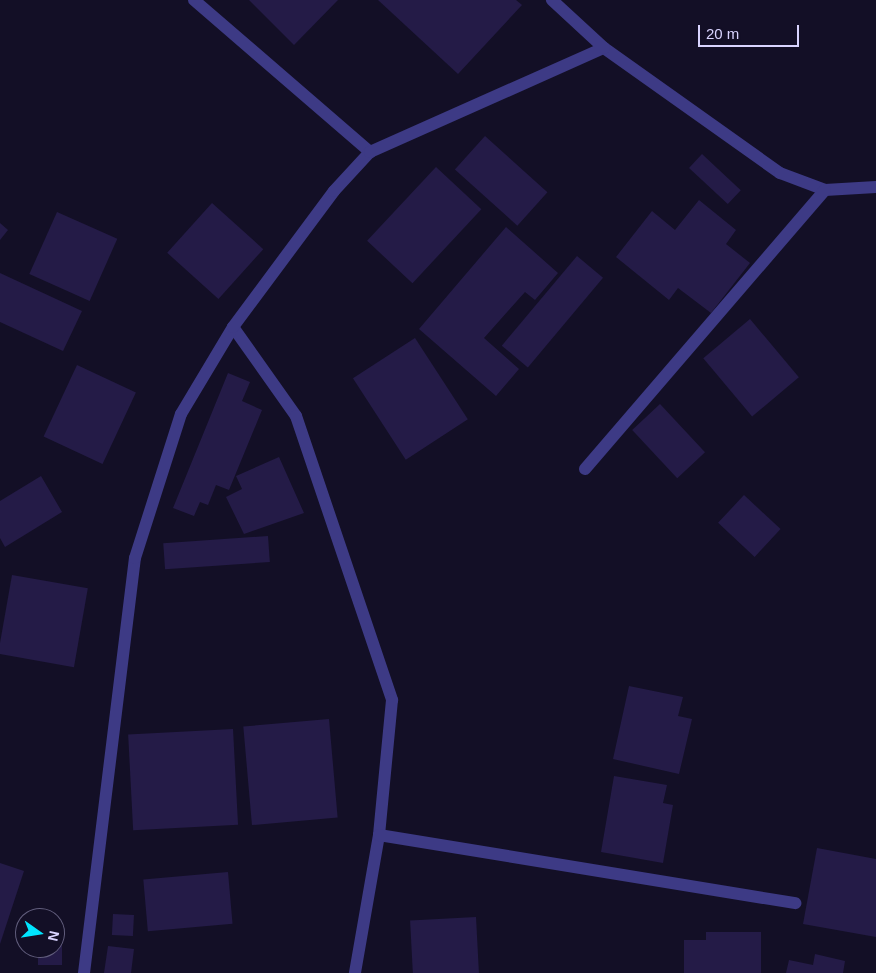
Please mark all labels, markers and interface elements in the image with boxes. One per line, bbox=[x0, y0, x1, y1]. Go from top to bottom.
scale bar bbox=[701, 15, 802, 47]
text: 20 m bbox=[706, 25, 739, 42]
north arrow bbox=[15, 908, 65, 958]
text: N bbox=[45, 929, 63, 943]

